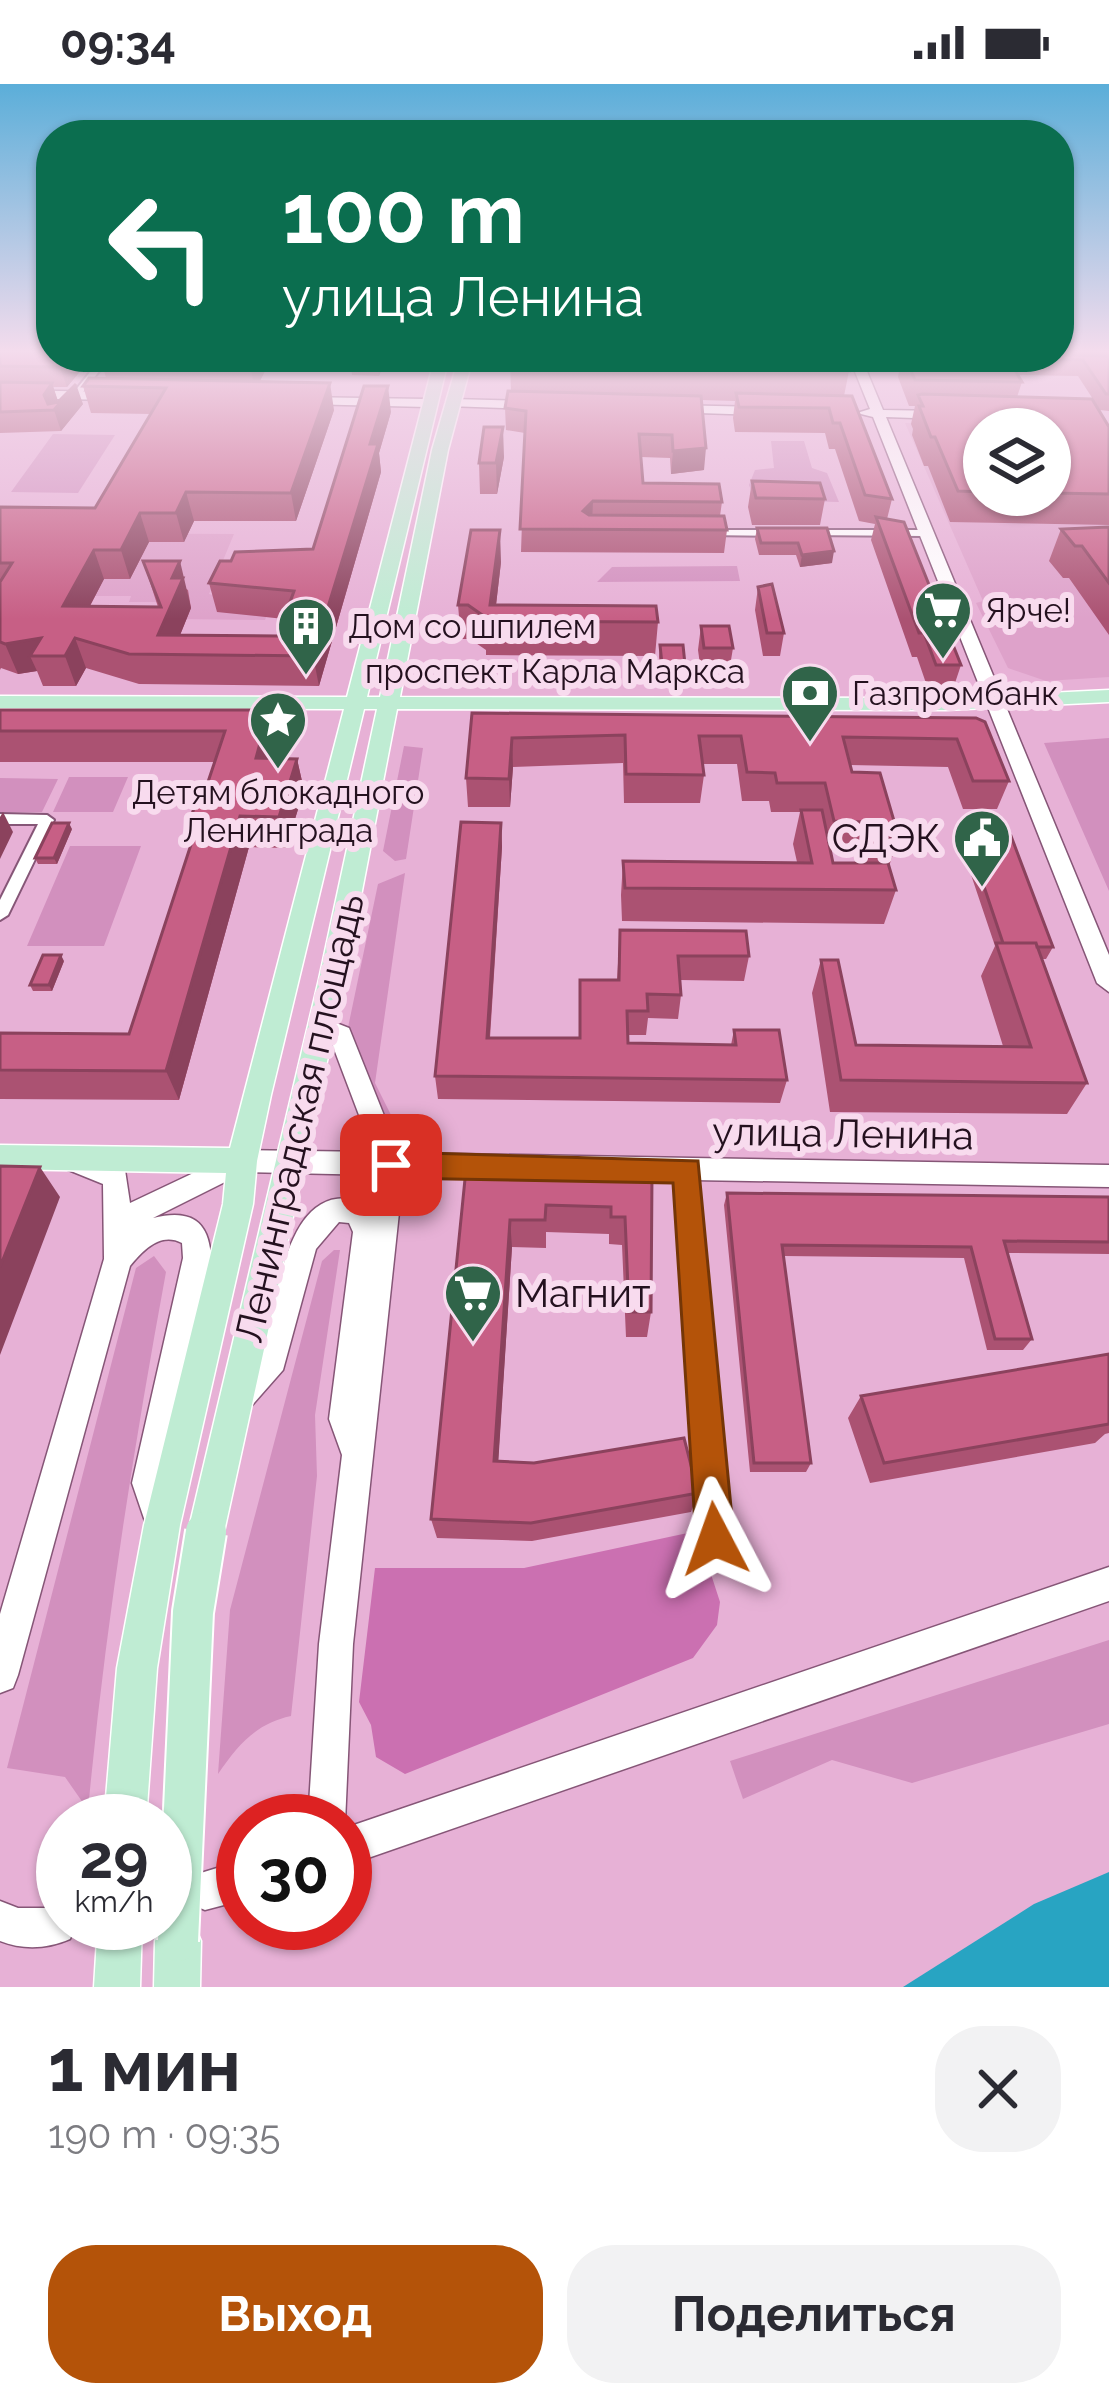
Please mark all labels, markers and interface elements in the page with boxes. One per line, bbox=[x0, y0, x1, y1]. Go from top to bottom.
text: 09:34 bbox=[60, 16, 176, 69]
text: 100 m bbox=[282, 164, 525, 263]
icon: left bbox=[84, 168, 240, 324]
text: улица Ленина bbox=[282, 265, 644, 329]
map controls bbox=[963, 408, 1071, 516]
button: layers bbox=[963, 408, 1071, 516]
supermarket icon: Ярче! bbox=[912, 579, 974, 661]
place label: Ярче! bbox=[985, 591, 1071, 630]
building icon: Дом со шпилем bbox=[275, 595, 337, 677]
place label: Дом со шпилем bbox=[348, 607, 596, 646]
street label: проспект Карла Маркса bbox=[365, 652, 745, 691]
bank icon: Газпромбанк bbox=[779, 662, 841, 744]
place label: Газпромбанк bbox=[852, 674, 1059, 713]
place icon: Детям блокадного Ленинграда bbox=[247, 689, 309, 771]
place label: Детям блокадного Ленинграда bbox=[132, 773, 424, 850]
public building icon: СДЭК bbox=[951, 807, 1013, 889]
place label: СДЭК bbox=[832, 815, 940, 861]
street label: Ленинградская площадь bbox=[225, 889, 373, 1347]
street label: улица Ленина bbox=[712, 1108, 974, 1158]
pin bbox=[340, 1114, 442, 1216]
icon: arrive bbox=[358, 1132, 424, 1198]
supermarket icon: Магнит bbox=[442, 1262, 504, 1344]
place label: Магнит bbox=[515, 1270, 651, 1316]
position arrow bbox=[652, 1476, 778, 1602]
speed limit sign: 30 bbox=[216, 1794, 372, 1950]
text: 29 bbox=[79, 1822, 149, 1892]
text: km/h bbox=[74, 1884, 154, 1919]
text: 1 мин bbox=[48, 2023, 241, 2108]
button: close bbox=[935, 2026, 1061, 2152]
text: 190 m · 09:35 bbox=[48, 2111, 281, 2157]
button: Выход bbox=[48, 2245, 543, 2383]
button: Поделиться bbox=[567, 2245, 1061, 2383]

